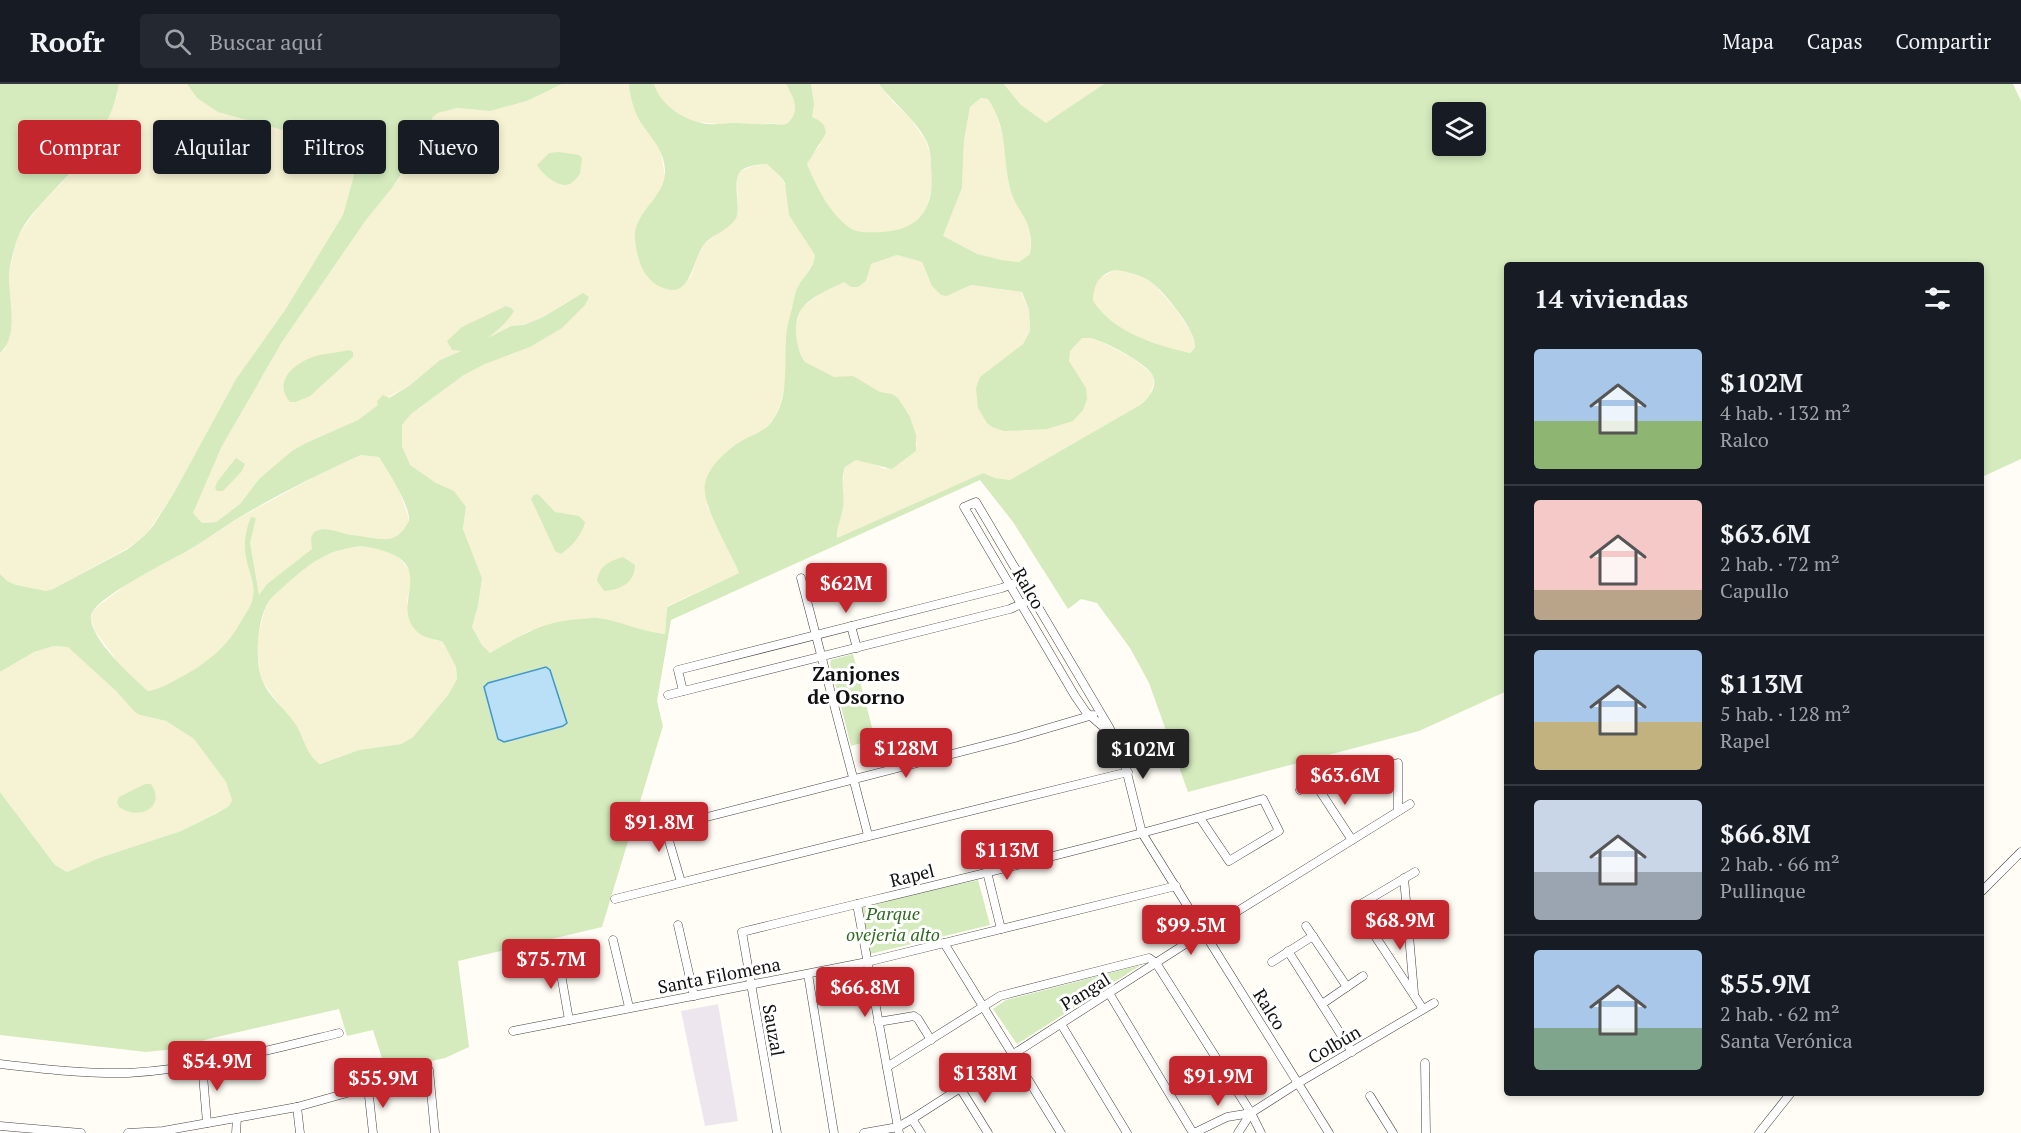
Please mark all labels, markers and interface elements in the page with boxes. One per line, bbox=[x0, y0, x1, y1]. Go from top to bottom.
search box bbox=[140, 14, 560, 68]
text: Roofr bbox=[30, 23, 104, 60]
icon: search bbox=[161, 25, 194, 58]
text: Buscar aquí bbox=[209, 27, 323, 56]
text: Mapa bbox=[1722, 27, 1774, 55]
text: Capas bbox=[1807, 27, 1863, 55]
text: Compartir bbox=[1896, 27, 1991, 55]
map controls bbox=[1432, 102, 1486, 156]
button: layers bbox=[1432, 102, 1486, 156]
chip: Comprar bbox=[18, 120, 141, 174]
chip: Alquilar bbox=[153, 120, 271, 174]
chip: Filtros bbox=[283, 120, 386, 174]
chip: Nuevo bbox=[398, 120, 499, 174]
text: 14 viviendas bbox=[1534, 281, 1688, 315]
icon: filters bbox=[1921, 282, 1954, 315]
text: $102M bbox=[1720, 365, 1803, 399]
icon: home bbox=[1582, 373, 1654, 445]
text: 4 hab. · 132 m² bbox=[1720, 399, 1850, 426]
text: Ralco bbox=[1720, 426, 1769, 453]
text: $63.6M bbox=[1720, 516, 1811, 550]
icon: home bbox=[1582, 524, 1654, 596]
text: 2 hab. · 72 m² bbox=[1720, 550, 1840, 577]
pin: $62M bbox=[810, 563, 882, 614]
street label: Ralco bbox=[1008, 563, 1050, 613]
text: $62M bbox=[820, 569, 872, 596]
text: Capullo bbox=[1720, 577, 1789, 604]
district label: Zanjones de Osorno bbox=[807, 660, 905, 710]
text: $113M bbox=[1720, 666, 1803, 700]
icon: home bbox=[1582, 674, 1654, 746]
text: 5 hab. · 128 m² bbox=[1720, 700, 1850, 727]
text: Rapel bbox=[1720, 727, 1770, 754]
pin: $128M bbox=[864, 728, 948, 779]
pin: $102M bbox=[1101, 729, 1185, 780]
text: $128M bbox=[874, 734, 938, 761]
text: $102M bbox=[1111, 735, 1175, 762]
pin: $63.6M bbox=[1296, 755, 1394, 806]
text: $63.6M bbox=[1310, 761, 1380, 788]
pin: $91.8M bbox=[610, 802, 708, 853]
text: $91.8M bbox=[624, 808, 694, 835]
text: $66.8M bbox=[1720, 816, 1811, 850]
icon: home bbox=[1582, 824, 1654, 896]
pin: $113M bbox=[965, 830, 1049, 881]
text: $113M bbox=[975, 836, 1039, 863]
text: 2 hab. · 66 m² bbox=[1720, 850, 1840, 877]
street label: Rapel bbox=[887, 858, 937, 892]
text: Pullinque bbox=[1720, 877, 1806, 904]
pin: $68.9M bbox=[1351, 900, 1449, 951]
park label: Parque ovejeria alto bbox=[846, 901, 940, 946]
pin: $99.5M bbox=[1142, 905, 1240, 956]
text: $68.9M bbox=[1365, 906, 1435, 933]
text: $99.5M bbox=[1156, 911, 1226, 938]
pin: $75.7M bbox=[502, 939, 600, 990]
text: $75.7M bbox=[516, 945, 586, 972]
street label: Santa Filomena bbox=[656, 951, 782, 999]
street label: Pangal bbox=[1056, 966, 1114, 1016]
text: $55.9M bbox=[1720, 966, 1811, 1000]
pin: $66.8M bbox=[816, 967, 914, 1018]
text: $66.8M bbox=[830, 973, 900, 1000]
icon: home bbox=[1582, 974, 1654, 1046]
street label: Ralco bbox=[1248, 984, 1292, 1034]
text: 2 hab. · 62 m² bbox=[1720, 1000, 1840, 1027]
street label: Sauzal bbox=[758, 1002, 790, 1058]
street label: Colbún bbox=[1303, 1019, 1365, 1069]
text: Santa Verónica bbox=[1720, 1027, 1852, 1054]
pin: $54.9M bbox=[168, 1041, 266, 1092]
text: $54.9M bbox=[182, 1047, 252, 1074]
pin: $138M bbox=[943, 1053, 1027, 1104]
pin: $91.9M bbox=[1169, 1056, 1267, 1107]
pin: $55.9M bbox=[334, 1058, 432, 1109]
text: $138M bbox=[953, 1059, 1017, 1086]
text: $91.9M bbox=[1183, 1062, 1253, 1089]
text: $55.9M bbox=[348, 1064, 418, 1091]

